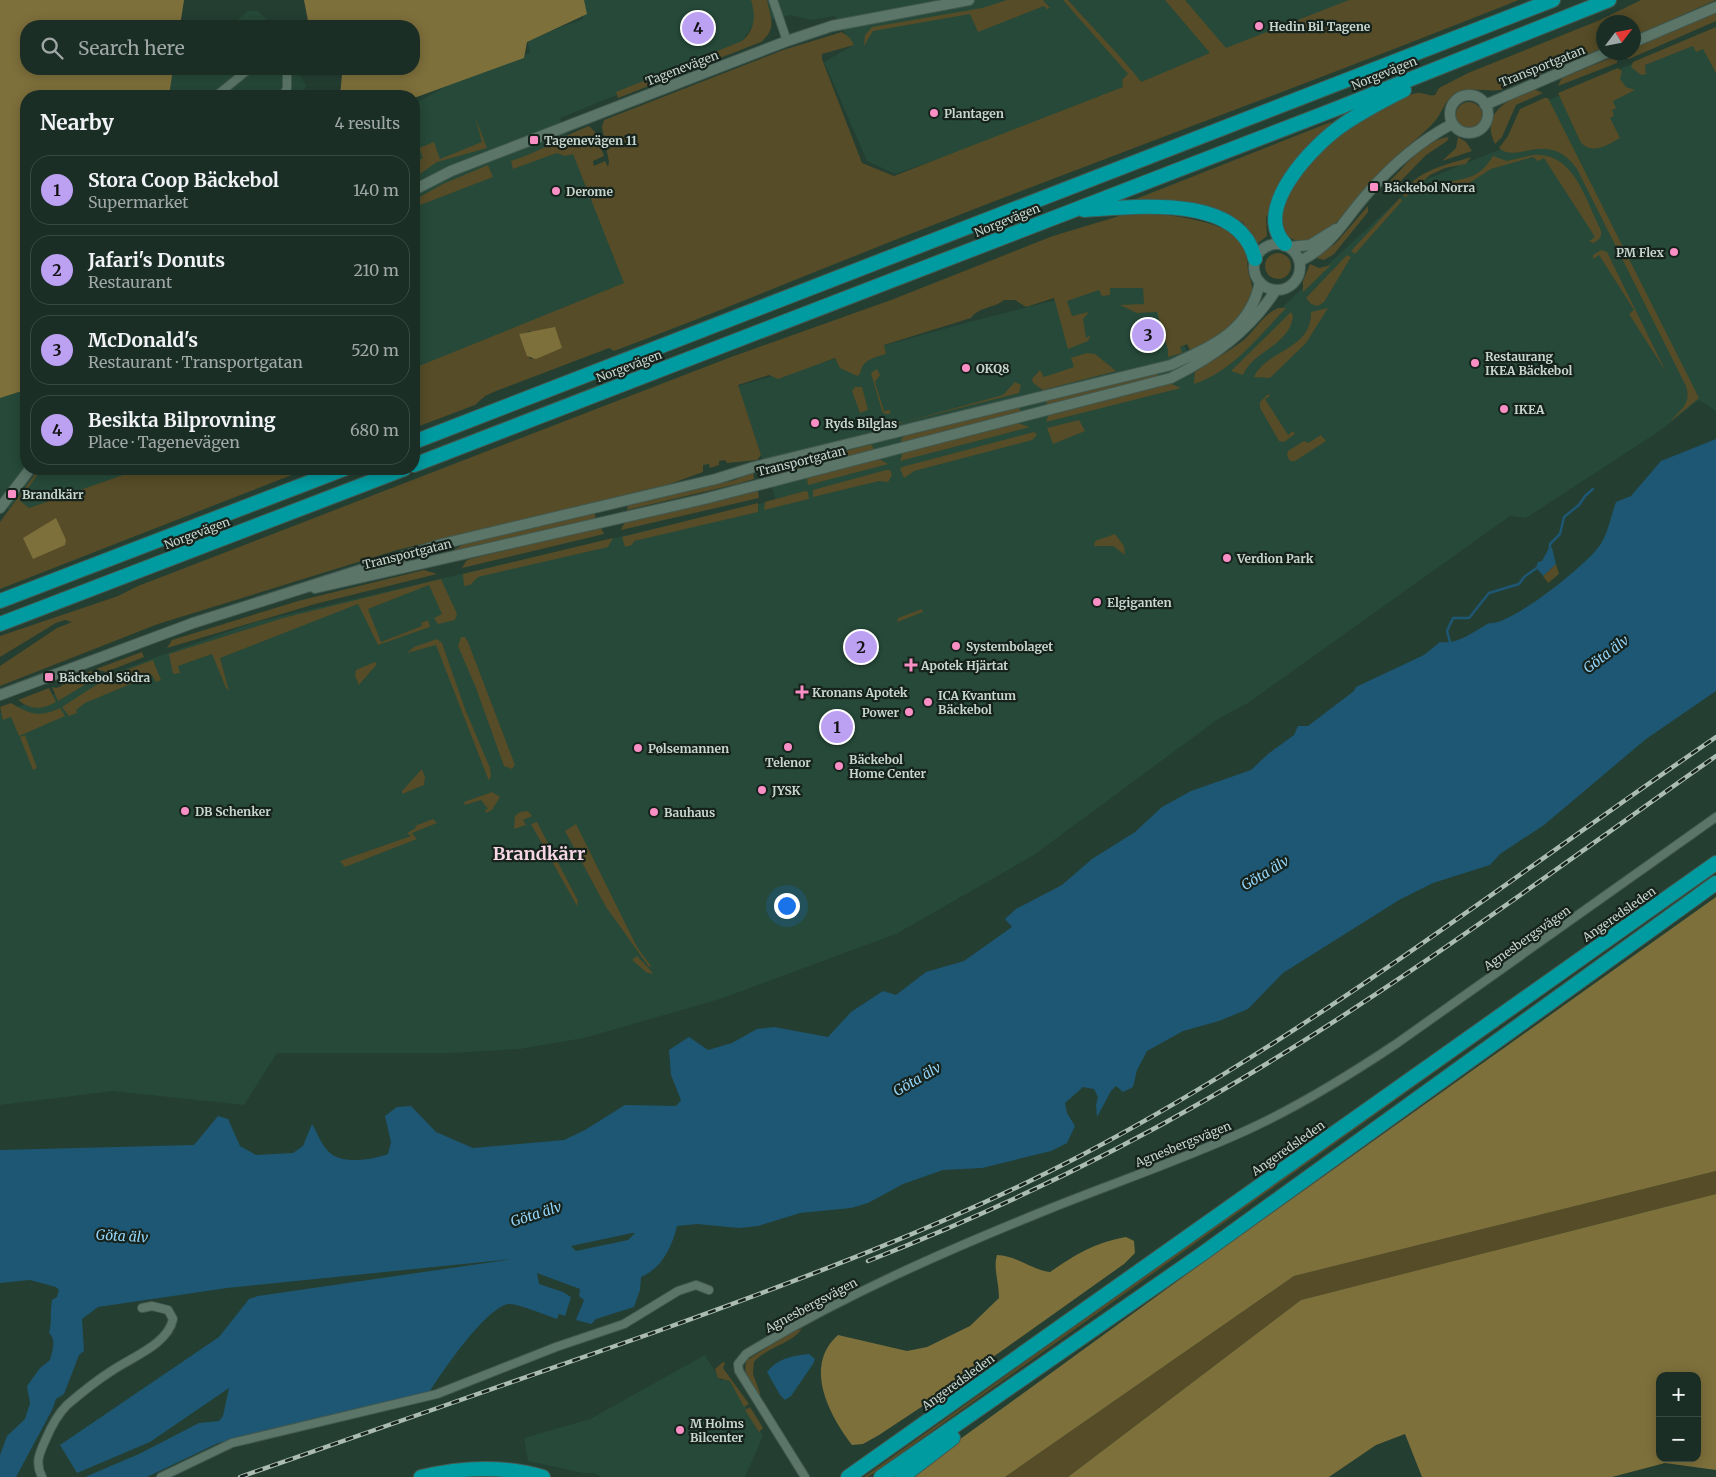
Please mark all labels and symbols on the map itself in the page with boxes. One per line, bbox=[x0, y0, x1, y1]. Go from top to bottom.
pin: 4 bbox=[682, 9, 714, 47]
north arrow bbox=[1596, 15, 1641, 60]
place label: Hedin Bil Tagene bbox=[1269, 19, 1371, 34]
marker: Hedin Bil Tagene bbox=[1253, 20, 1265, 32]
street label: Transportgatan bbox=[1497, 42, 1587, 90]
street label: Tagenevägen bbox=[643, 47, 721, 89]
street label: Norgevägen bbox=[1349, 53, 1419, 93]
place label: Plantagen bbox=[944, 106, 1004, 121]
marker: Plantagen bbox=[928, 107, 940, 119]
place label: Tagenevägen 11 bbox=[544, 133, 637, 148]
marker: Tagenevägen 11 bbox=[528, 134, 540, 146]
place label: Bäckebol Norra bbox=[1384, 180, 1475, 195]
marker: Bäckebol Norra bbox=[1368, 181, 1380, 193]
place label: Derome bbox=[566, 184, 613, 199]
marker: Derome bbox=[550, 185, 562, 197]
street label: Norgevägen bbox=[972, 200, 1042, 240]
place label: PM Flex bbox=[1616, 245, 1665, 260]
marker: PM Flex bbox=[1668, 246, 1680, 258]
pin: 3 bbox=[1132, 316, 1164, 354]
street label: Norgevägen bbox=[594, 347, 664, 385]
place label: Restaurang IKEA Bäckebol bbox=[1485, 349, 1573, 378]
marker: Restaurang IKEA Bäckebol bbox=[1469, 357, 1481, 369]
place label: OKQ8 bbox=[976, 361, 1009, 376]
marker: OKQ8 bbox=[960, 362, 972, 374]
place label: IKEA bbox=[1514, 402, 1545, 417]
marker: IKEA bbox=[1498, 403, 1510, 415]
place label: Ryds Bilglas bbox=[825, 416, 897, 431]
marker: Ryds Bilglas bbox=[809, 417, 821, 429]
street label: Transportgatan bbox=[755, 443, 847, 479]
place label: Brandkärr bbox=[22, 487, 84, 502]
marker: Brandkärr bbox=[6, 488, 18, 500]
street label: Norgevägen bbox=[162, 514, 232, 552]
street label: Transportgatan bbox=[361, 536, 453, 572]
place label: Verdion Park bbox=[1236, 551, 1314, 566]
marker: Verdion Park bbox=[1221, 552, 1233, 564]
place label: Elgiganten bbox=[1107, 595, 1172, 610]
marker: Elgiganten bbox=[1091, 596, 1103, 608]
pin: 2 bbox=[845, 628, 877, 666]
water label: Göta älv bbox=[1580, 631, 1633, 677]
place label: Systembolaget bbox=[966, 639, 1053, 654]
marker: Systembolaget bbox=[950, 640, 962, 652]
place label: Apotek Hjärtat bbox=[920, 658, 1008, 673]
marker: Apotek Hjärtat bbox=[905, 659, 917, 671]
place label: Bäckebol Södra bbox=[59, 670, 151, 685]
marker: Bäckebol Södra bbox=[43, 671, 55, 683]
place label: Kronans Apotek bbox=[812, 685, 908, 700]
marker: Kronans Apotek bbox=[796, 686, 808, 698]
place label: ICA Kvantum Bäckebol bbox=[938, 688, 1016, 717]
marker: ICA Kvantum Bäckebol bbox=[922, 696, 934, 708]
place label: Power bbox=[862, 705, 899, 720]
marker: Power bbox=[903, 706, 915, 718]
pin: 1 bbox=[821, 708, 853, 746]
place label: Pølsemannen bbox=[648, 741, 729, 756]
marker: Telenor bbox=[782, 741, 794, 753]
marker: Pølsemannen bbox=[632, 742, 644, 754]
place label: Bäckebol Home Center bbox=[849, 752, 926, 781]
place label: Telenor bbox=[765, 755, 811, 770]
marker: Bäckebol Home Center bbox=[833, 760, 845, 772]
place label: JYSK bbox=[771, 783, 801, 798]
marker: JYSK bbox=[756, 784, 768, 796]
place label: DB Schenker bbox=[195, 804, 271, 819]
marker: DB Schenker bbox=[179, 805, 191, 817]
place label: Bauhaus bbox=[664, 805, 715, 820]
marker: Bauhaus bbox=[648, 806, 660, 818]
district label: Brandkärr bbox=[493, 842, 585, 865]
water label: Göta älv bbox=[1238, 851, 1293, 894]
street label: Angeredsleden bbox=[1579, 883, 1659, 945]
your location bbox=[774, 893, 800, 919]
street label: Agnesbergsvägen bbox=[1480, 902, 1573, 974]
water label: Göta älv bbox=[890, 1058, 945, 1100]
street label: Angeredsleden bbox=[1248, 1117, 1328, 1179]
street label: Agnesbergsvägen bbox=[1132, 1118, 1233, 1171]
water label: Göta älv bbox=[508, 1197, 564, 1231]
water label: Göta älv bbox=[95, 1226, 149, 1246]
street label: Agnesbergsvägen bbox=[761, 1274, 860, 1336]
street label: Angeredsleden bbox=[918, 1351, 997, 1414]
place label: M Holms Bilcenter bbox=[690, 1416, 744, 1445]
marker: M Holms Bilcenter bbox=[674, 1424, 686, 1436]

